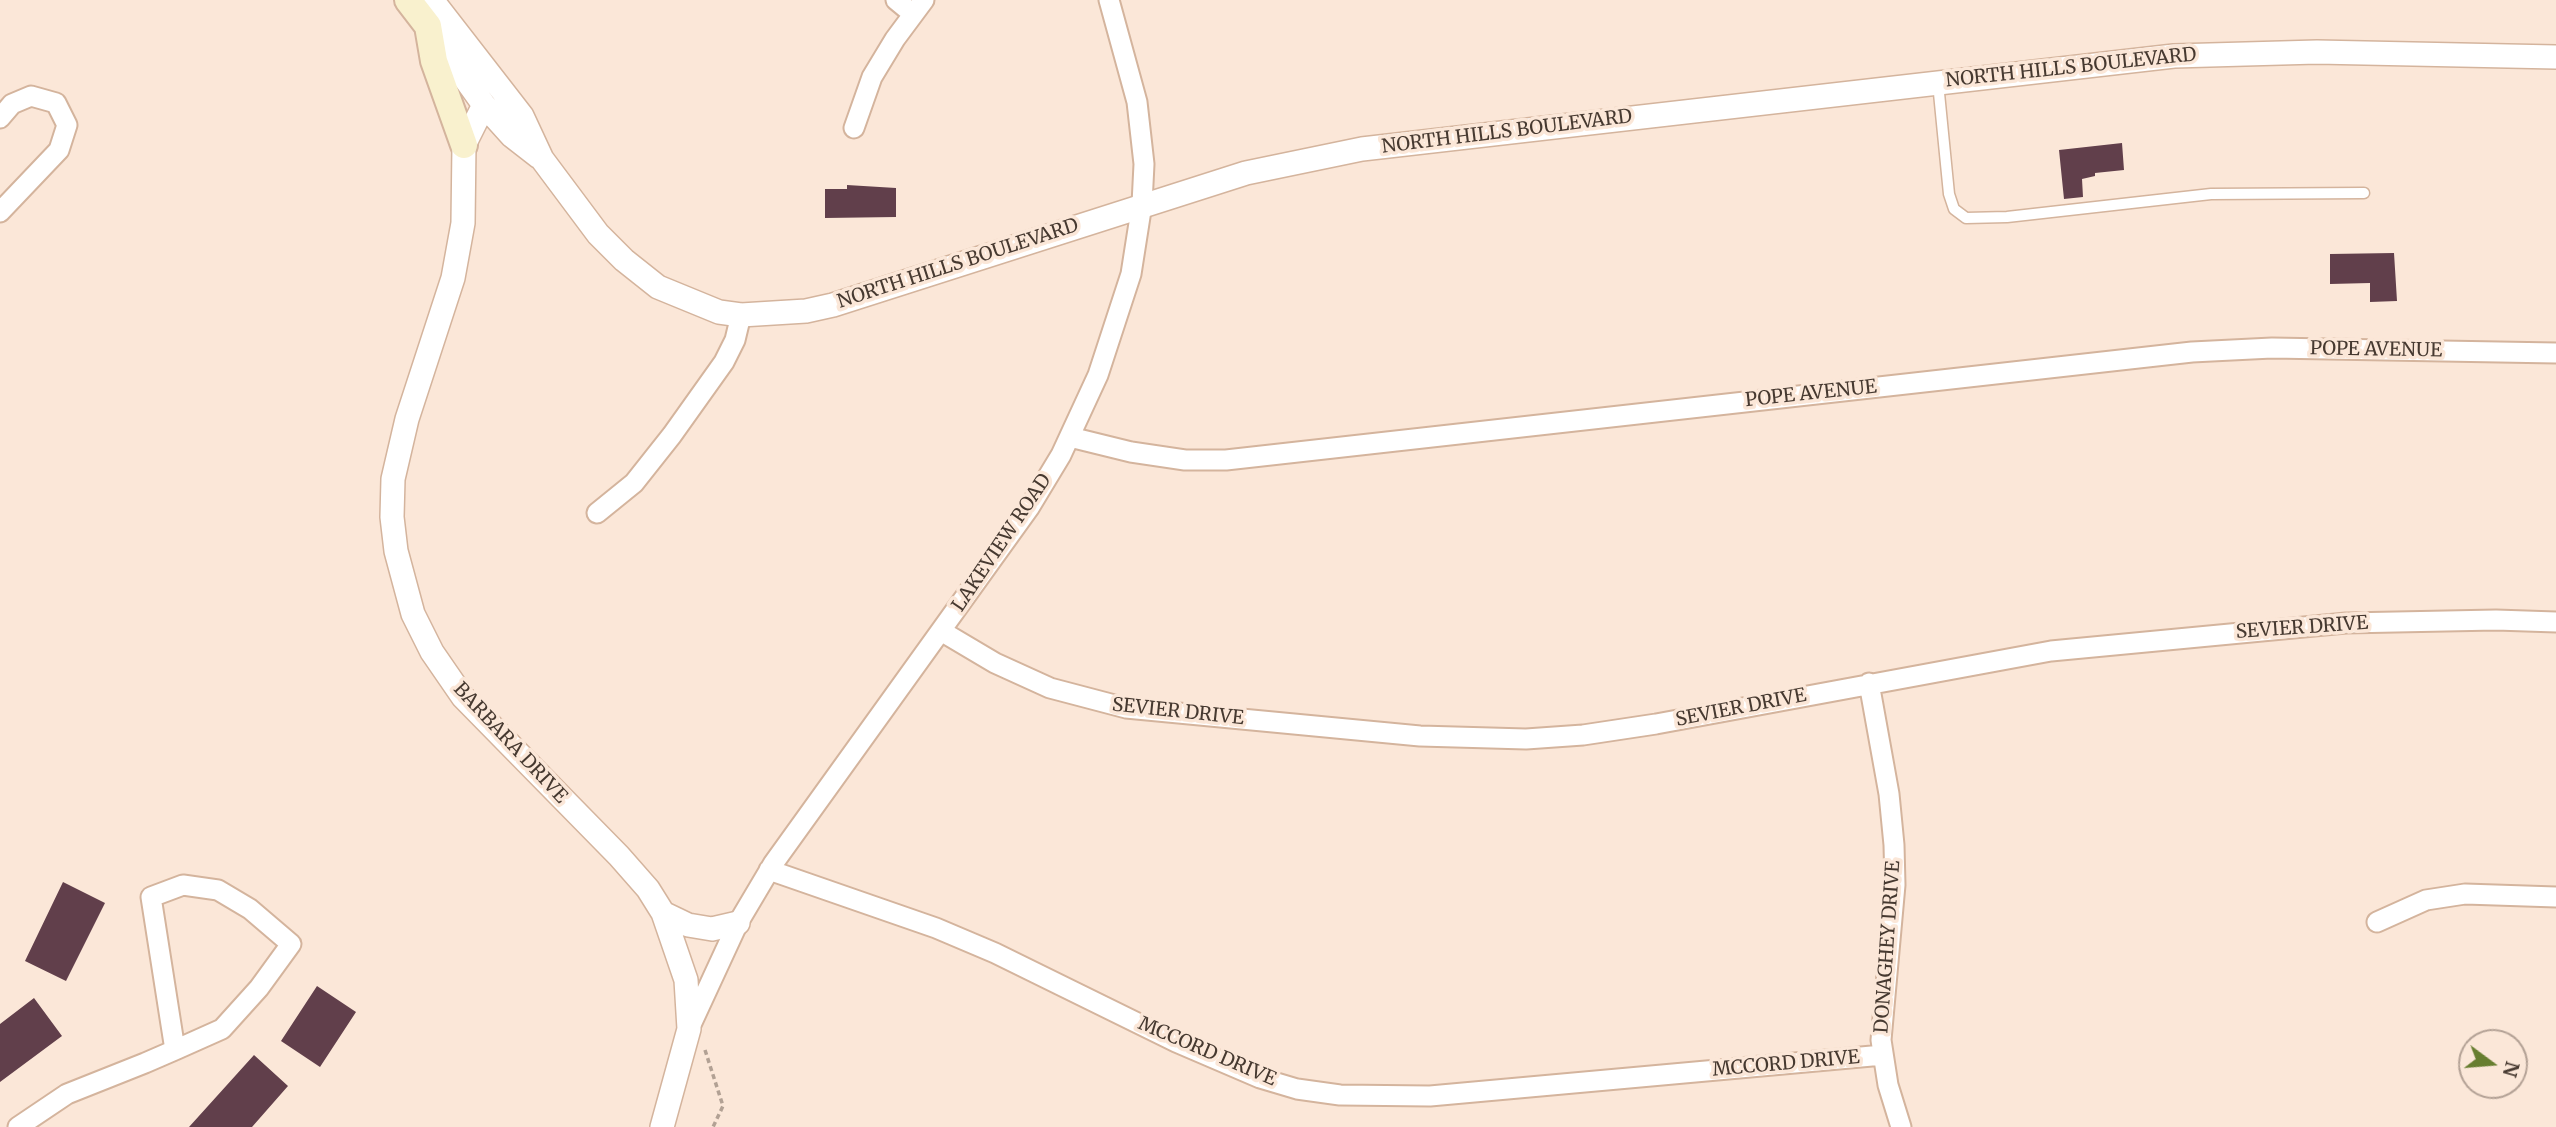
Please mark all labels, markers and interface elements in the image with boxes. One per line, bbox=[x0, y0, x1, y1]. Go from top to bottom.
street label: NORTH HILLS BOULEVARD bbox=[1945, 43, 2197, 93]
street label: NORTH HILLS BOULEVARD bbox=[1381, 105, 1633, 159]
street label: NORTH HILLS BOULEVARD bbox=[835, 214, 1081, 314]
street label: POPE AVENUE bbox=[2310, 337, 2442, 363]
street label: POPE AVENUE bbox=[1744, 376, 1878, 412]
street label: LAKEVIEW ROAD bbox=[948, 470, 1056, 616]
street label: SEVIER DRIVE bbox=[2235, 612, 2369, 644]
street label: BARBARA DRIVE bbox=[448, 678, 572, 808]
street label: SEVIER DRIVE bbox=[1674, 684, 1808, 732]
street label: SEVIER DRIVE bbox=[1111, 694, 1245, 730]
street label: DONAGHEY DRIVE bbox=[1871, 860, 1905, 1034]
street label: MCCORD DRIVE bbox=[1135, 1013, 1279, 1091]
north arrow bbox=[2458, 1029, 2528, 1099]
street label: MCCORD DRIVE bbox=[1711, 1046, 1861, 1082]
text: N bbox=[2498, 1059, 2525, 1080]

